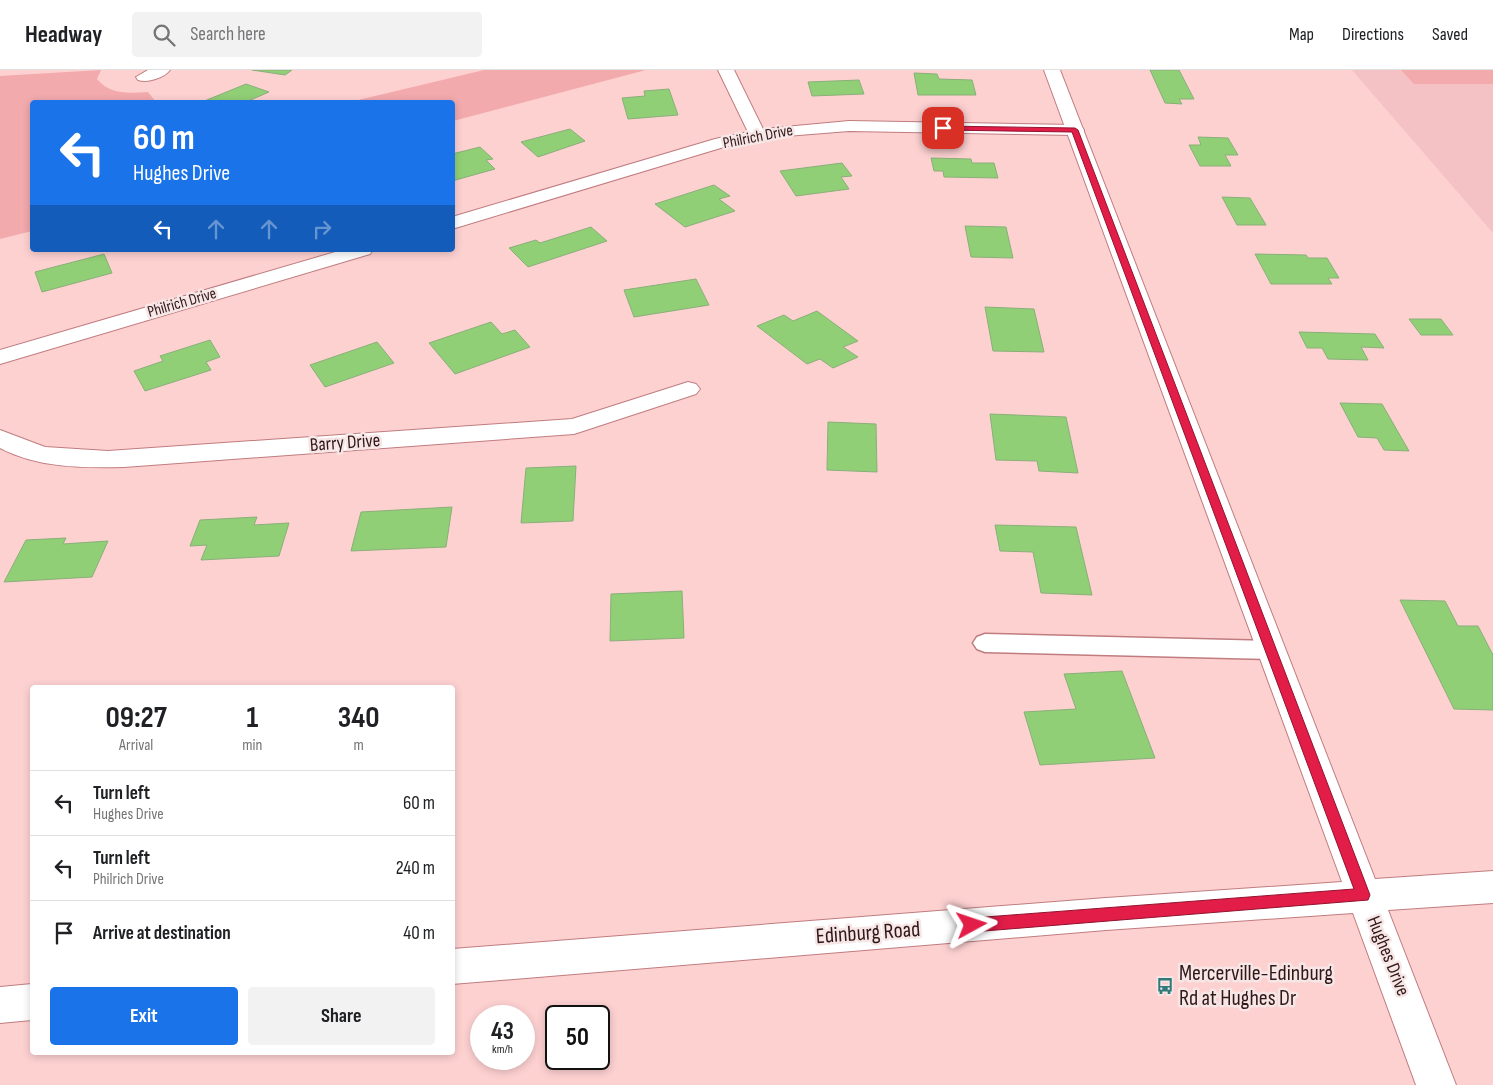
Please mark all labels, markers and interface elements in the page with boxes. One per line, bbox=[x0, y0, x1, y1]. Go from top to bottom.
search box bbox=[132, 12, 482, 57]
text: Headway bbox=[25, 20, 102, 49]
icon: search bbox=[150, 21, 178, 49]
text: Search here bbox=[190, 23, 266, 46]
text: Map bbox=[1289, 24, 1314, 45]
text: Directions bbox=[1342, 24, 1404, 45]
text: Saved bbox=[1432, 24, 1468, 45]
pin bbox=[922, 107, 964, 149]
icon: arrive bbox=[929, 114, 957, 142]
text: 60 m bbox=[133, 117, 195, 160]
icon: left bbox=[50, 120, 115, 185]
street label: Philrich Drive bbox=[721, 121, 795, 153]
text: Hughes Drive bbox=[133, 160, 230, 187]
icon: left bbox=[149, 215, 177, 243]
icon: ahead bbox=[202, 215, 230, 243]
icon: ahead bbox=[255, 215, 283, 243]
icon: right bbox=[308, 215, 336, 243]
street label: Philrich Drive bbox=[145, 284, 219, 322]
street label: Barry Drive bbox=[309, 429, 381, 457]
text: 09:27 bbox=[105, 700, 167, 736]
text: 1 bbox=[246, 700, 258, 736]
text: 340 bbox=[338, 700, 380, 736]
text: Arrival bbox=[119, 736, 153, 755]
text: min bbox=[242, 736, 262, 755]
text: m bbox=[354, 736, 364, 755]
text: Turn left bbox=[93, 782, 150, 805]
icon: left bbox=[50, 789, 78, 817]
text: 60 m bbox=[403, 792, 435, 815]
text: Hughes Drive bbox=[93, 805, 164, 824]
text: Turn left bbox=[93, 847, 150, 870]
icon: left bbox=[50, 854, 78, 882]
text: 240 m bbox=[396, 857, 435, 880]
text: Philrich Drive bbox=[93, 870, 164, 889]
position arrow bbox=[945, 898, 997, 950]
street label: Hughes Drive bbox=[1362, 913, 1414, 999]
street label: Edinburg Road bbox=[815, 916, 921, 950]
icon: arrive bbox=[50, 919, 78, 947]
text: Arrive at destination bbox=[93, 922, 231, 945]
text: 40 m bbox=[403, 922, 435, 945]
place label: Mercerville-Edinburg Rd at Hughes Dr bbox=[1179, 960, 1333, 1012]
bus stop icon: Mercerville-Edinburg Rd at Hughes Dr bbox=[1155, 976, 1175, 996]
button: Exit bbox=[50, 987, 238, 1045]
button: Share bbox=[248, 987, 435, 1045]
speed limit sign: 50 bbox=[545, 1005, 610, 1070]
text: 43 bbox=[491, 1016, 514, 1047]
text: km/h bbox=[492, 1042, 513, 1057]

